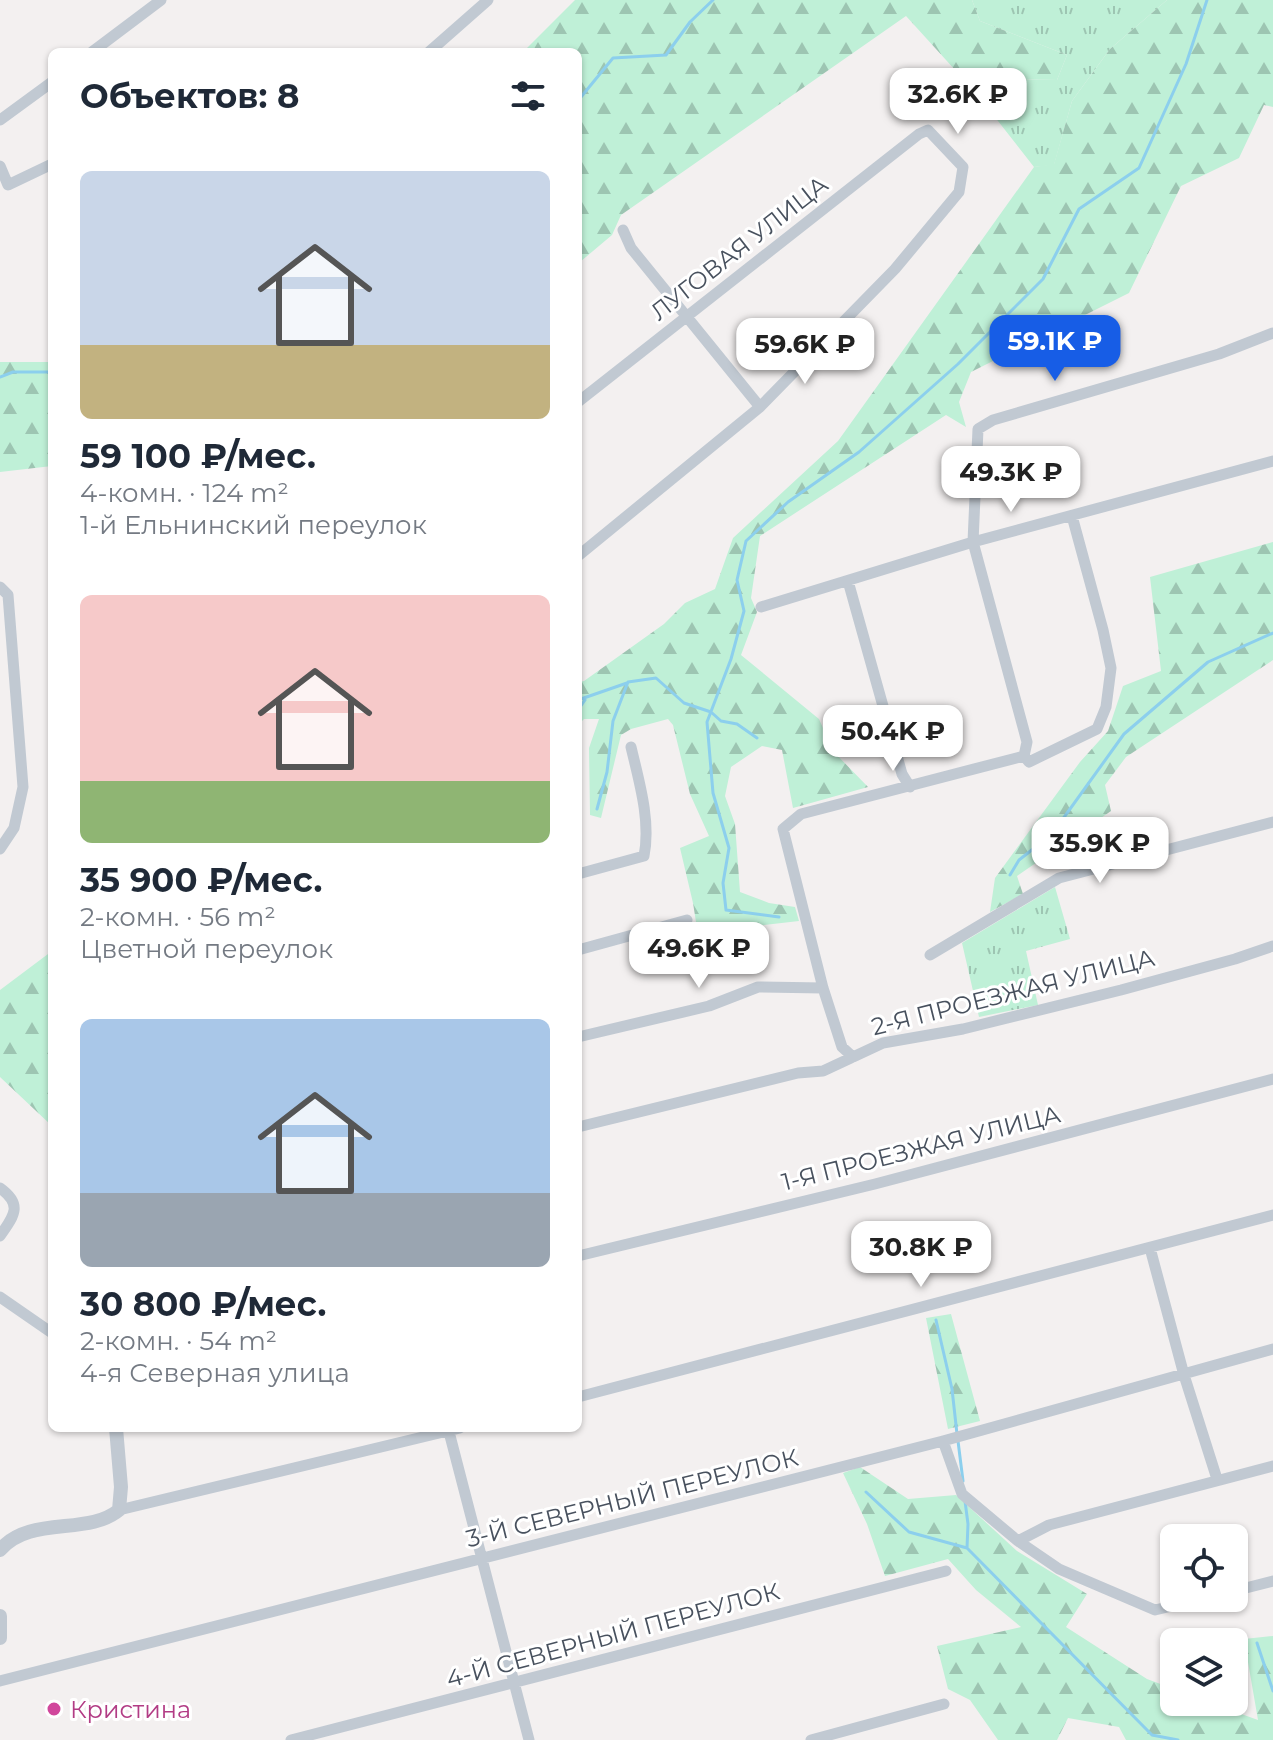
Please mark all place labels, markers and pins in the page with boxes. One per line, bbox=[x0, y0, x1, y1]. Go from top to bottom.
pin: 32.6K ₽ bbox=[884, 68, 1032, 136]
pin: 59.1K ₽ bbox=[981, 315, 1129, 383]
pin: 59.6K ₽ bbox=[731, 318, 879, 386]
pin: 49.3K ₽ bbox=[937, 446, 1085, 514]
pin: 50.4K ₽ bbox=[819, 705, 967, 773]
pin: 35.9K ₽ bbox=[1026, 817, 1174, 885]
pin: 49.6K ₽ bbox=[625, 922, 773, 990]
pin: 30.8K ₽ bbox=[847, 1221, 995, 1289]
place label: Кристина bbox=[70, 1695, 191, 1724]
marker: Кристина bbox=[45, 1700, 63, 1718]

